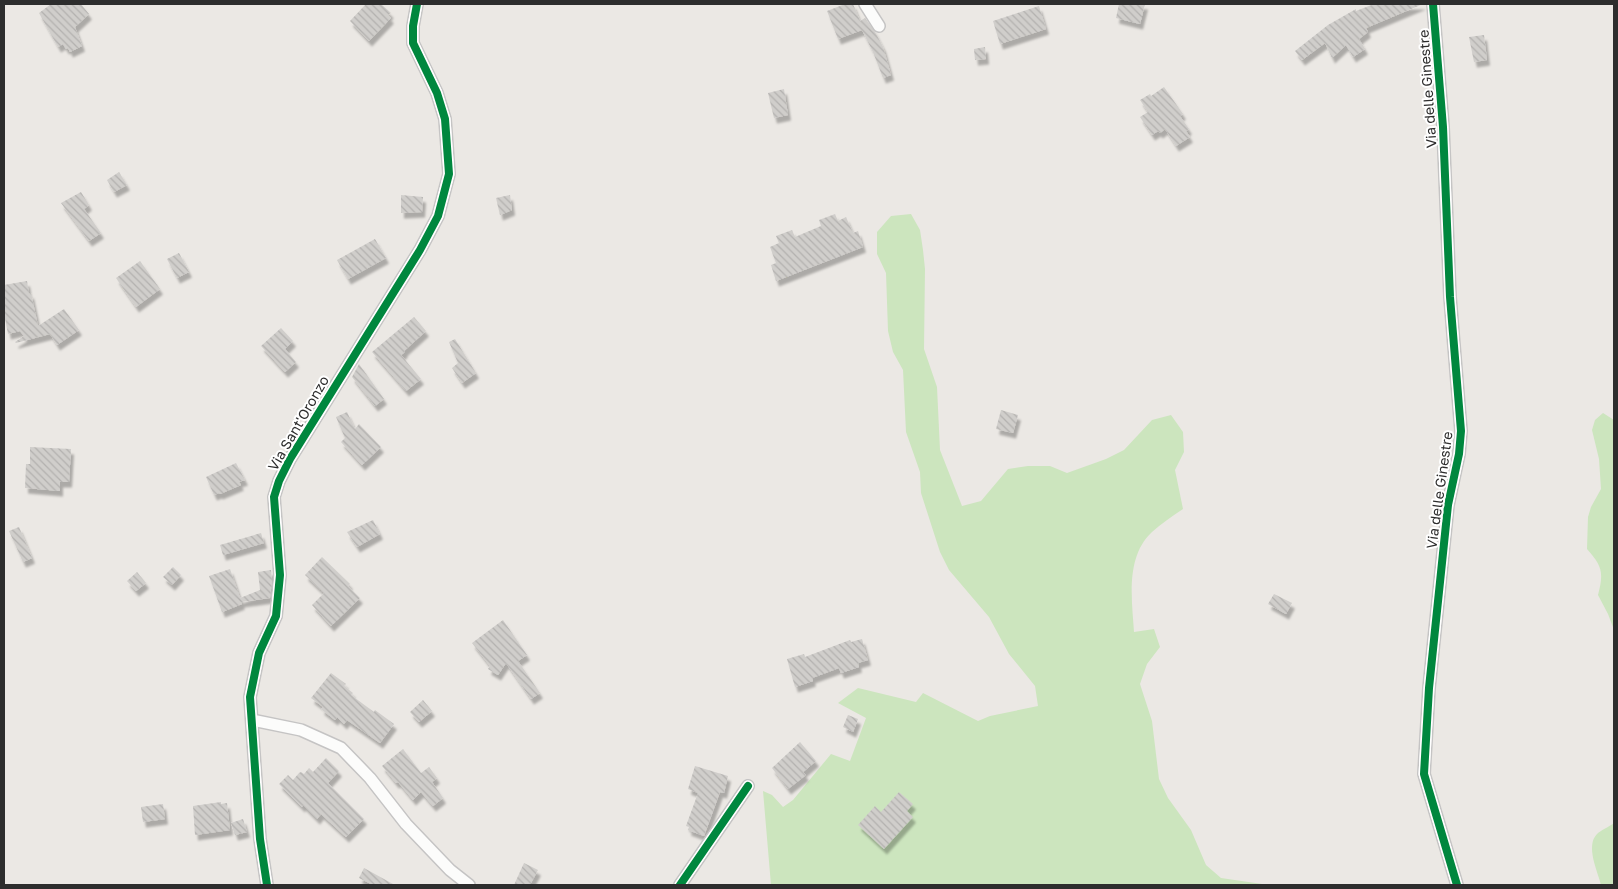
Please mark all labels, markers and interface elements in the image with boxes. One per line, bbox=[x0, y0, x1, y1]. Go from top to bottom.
street label: Via delle Ginestre bbox=[1414, 29, 1440, 149]
street label: Via Sant'Oronzo bbox=[264, 372, 332, 474]
street label: Via delle Ginestre bbox=[1422, 430, 1456, 550]

